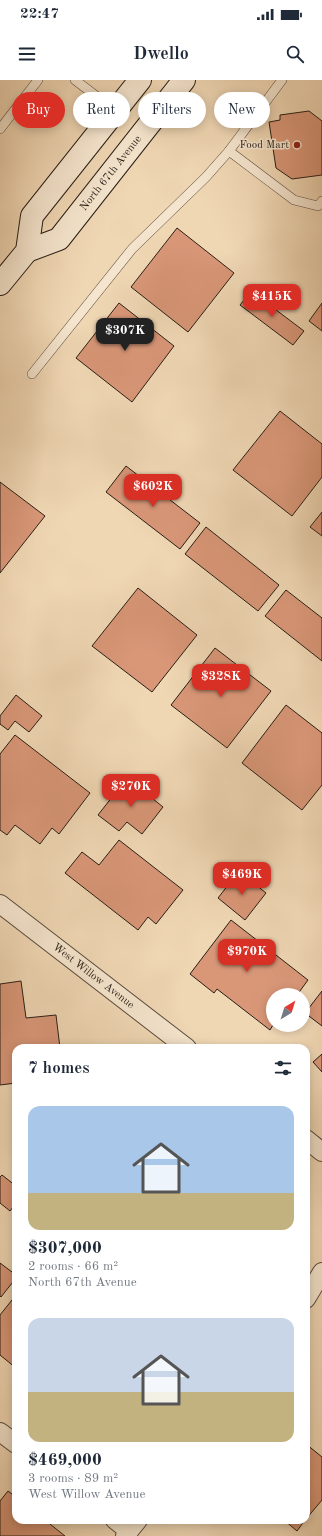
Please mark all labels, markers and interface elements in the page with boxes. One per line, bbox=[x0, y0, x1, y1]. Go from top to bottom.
text: 22:47 bbox=[20, 7, 59, 22]
icon: menu bbox=[16, 43, 38, 65]
icon: search bbox=[284, 43, 306, 65]
text: Dwello bbox=[133, 45, 189, 63]
chip: Buy bbox=[12, 92, 65, 128]
chip: Rent bbox=[73, 92, 130, 128]
chip: Filters bbox=[138, 92, 206, 128]
chip: New bbox=[214, 92, 270, 128]
street label: North 67th Avenue bbox=[78, 134, 144, 213]
place label: Food Mart bbox=[240, 140, 289, 151]
marker: Food Mart bbox=[292, 140, 302, 150]
pin: $415K bbox=[244, 284, 300, 318]
text: $415K bbox=[252, 290, 292, 303]
pin: $307K bbox=[97, 318, 153, 352]
text: $307K bbox=[105, 324, 145, 337]
pin: $602K bbox=[125, 474, 181, 508]
text: $602K bbox=[133, 480, 173, 493]
pin: $328K bbox=[193, 664, 249, 698]
text: $328K bbox=[201, 670, 241, 683]
pin: $270K bbox=[103, 774, 159, 808]
text: $270K bbox=[111, 780, 151, 793]
pin: $469K bbox=[214, 862, 270, 896]
text: $469K bbox=[222, 868, 262, 881]
pin: $970K bbox=[219, 939, 275, 973]
street label: West Willow Avenue bbox=[51, 941, 136, 1011]
text: $970K bbox=[227, 945, 267, 958]
north arrow bbox=[266, 988, 310, 1032]
map controls bbox=[266, 988, 310, 1032]
icon: filters bbox=[272, 1057, 294, 1079]
text: 7 homes bbox=[28, 1060, 90, 1077]
icon: home bbox=[125, 1132, 197, 1204]
text: $307,000 bbox=[28, 1240, 102, 1257]
text: 2 rooms · 66 m² bbox=[28, 1260, 118, 1273]
text: North 67th Avenue bbox=[28, 1276, 137, 1289]
icon: home bbox=[125, 1344, 197, 1416]
text: $469,000 bbox=[28, 1452, 102, 1469]
text: 3 rooms · 89 m² bbox=[28, 1472, 118, 1485]
text: West Willow Avenue bbox=[28, 1488, 146, 1501]

